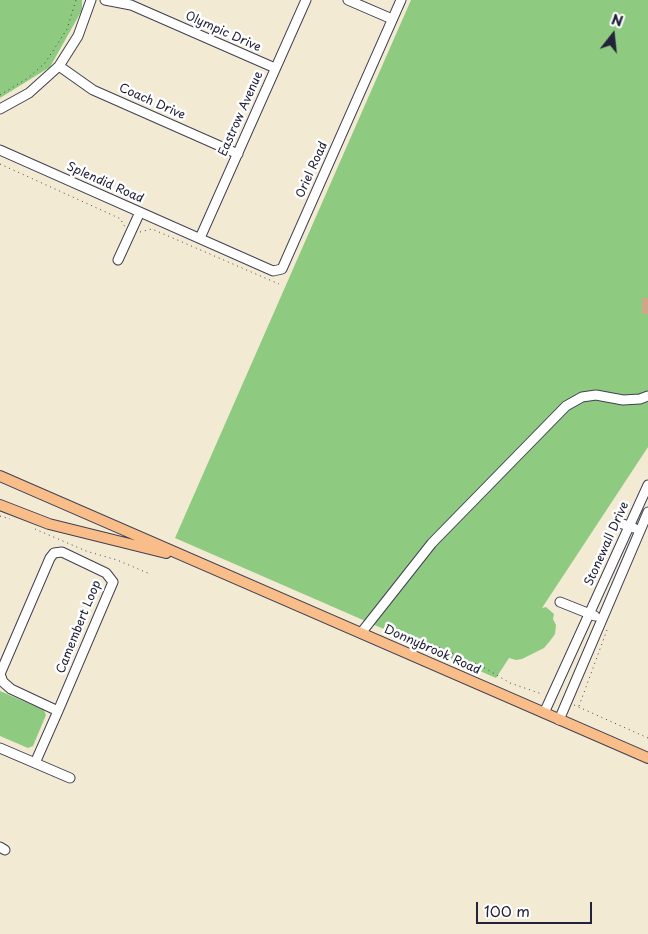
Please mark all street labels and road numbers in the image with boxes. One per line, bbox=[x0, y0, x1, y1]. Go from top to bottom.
street label: Olympic Drive bbox=[183, 9, 263, 55]
street label: Eastrow Avenue bbox=[216, 69, 266, 159]
street label: Coach Drive bbox=[117, 81, 187, 123]
street label: Oriel Road bbox=[293, 140, 331, 200]
street label: Splendid Road bbox=[64, 160, 146, 206]
street label: Stonewall Drive bbox=[582, 500, 632, 588]
street label: Camembert Loop bbox=[54, 578, 104, 676]
street label: Donnybrook Road bbox=[381, 622, 483, 678]

